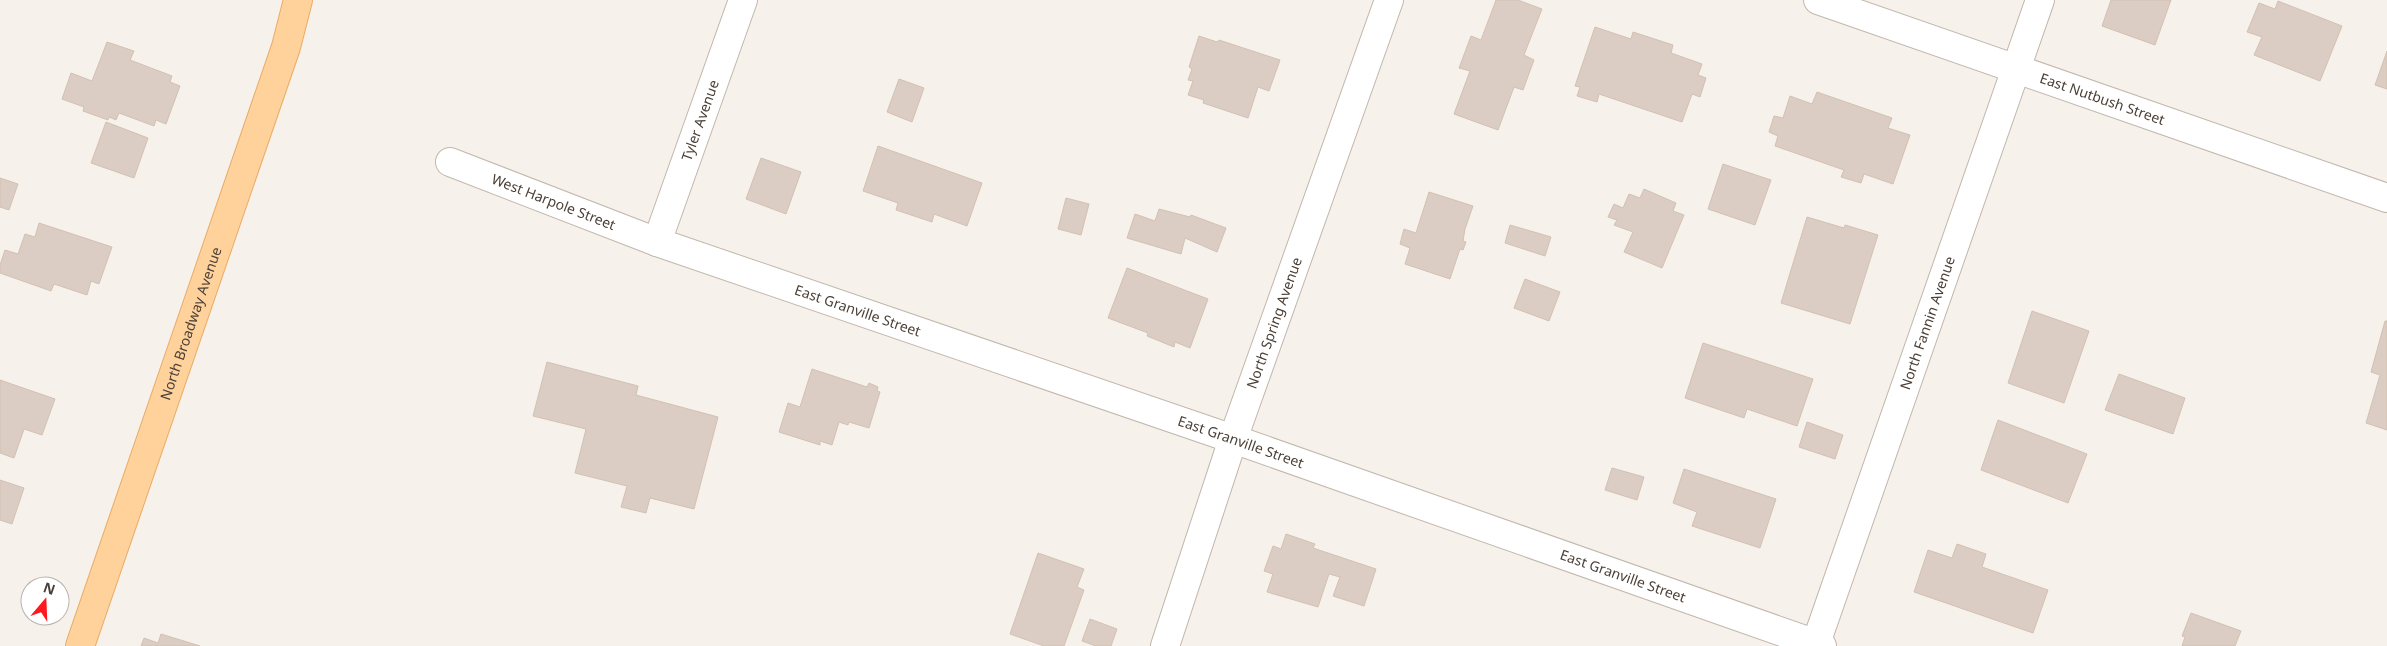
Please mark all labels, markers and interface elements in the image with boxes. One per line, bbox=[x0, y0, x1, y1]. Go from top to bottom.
street label: East Nutbush Street bbox=[2038, 68, 2167, 129]
street label: Tyler Avenue bbox=[677, 77, 723, 163]
street label: West Harpole Street bbox=[489, 169, 618, 234]
street label: North Broadway Avenue bbox=[155, 244, 226, 402]
street label: North Spring Avenue bbox=[1242, 254, 1306, 391]
street label: North Fannin Avenue bbox=[1895, 254, 1959, 392]
street label: East Granville Street bbox=[792, 280, 923, 341]
street label: East Granville Street bbox=[1176, 411, 1306, 472]
street label: East Granville Street bbox=[1558, 545, 1689, 606]
north arrow bbox=[20, 576, 70, 626]
text: N bbox=[41, 577, 58, 599]

